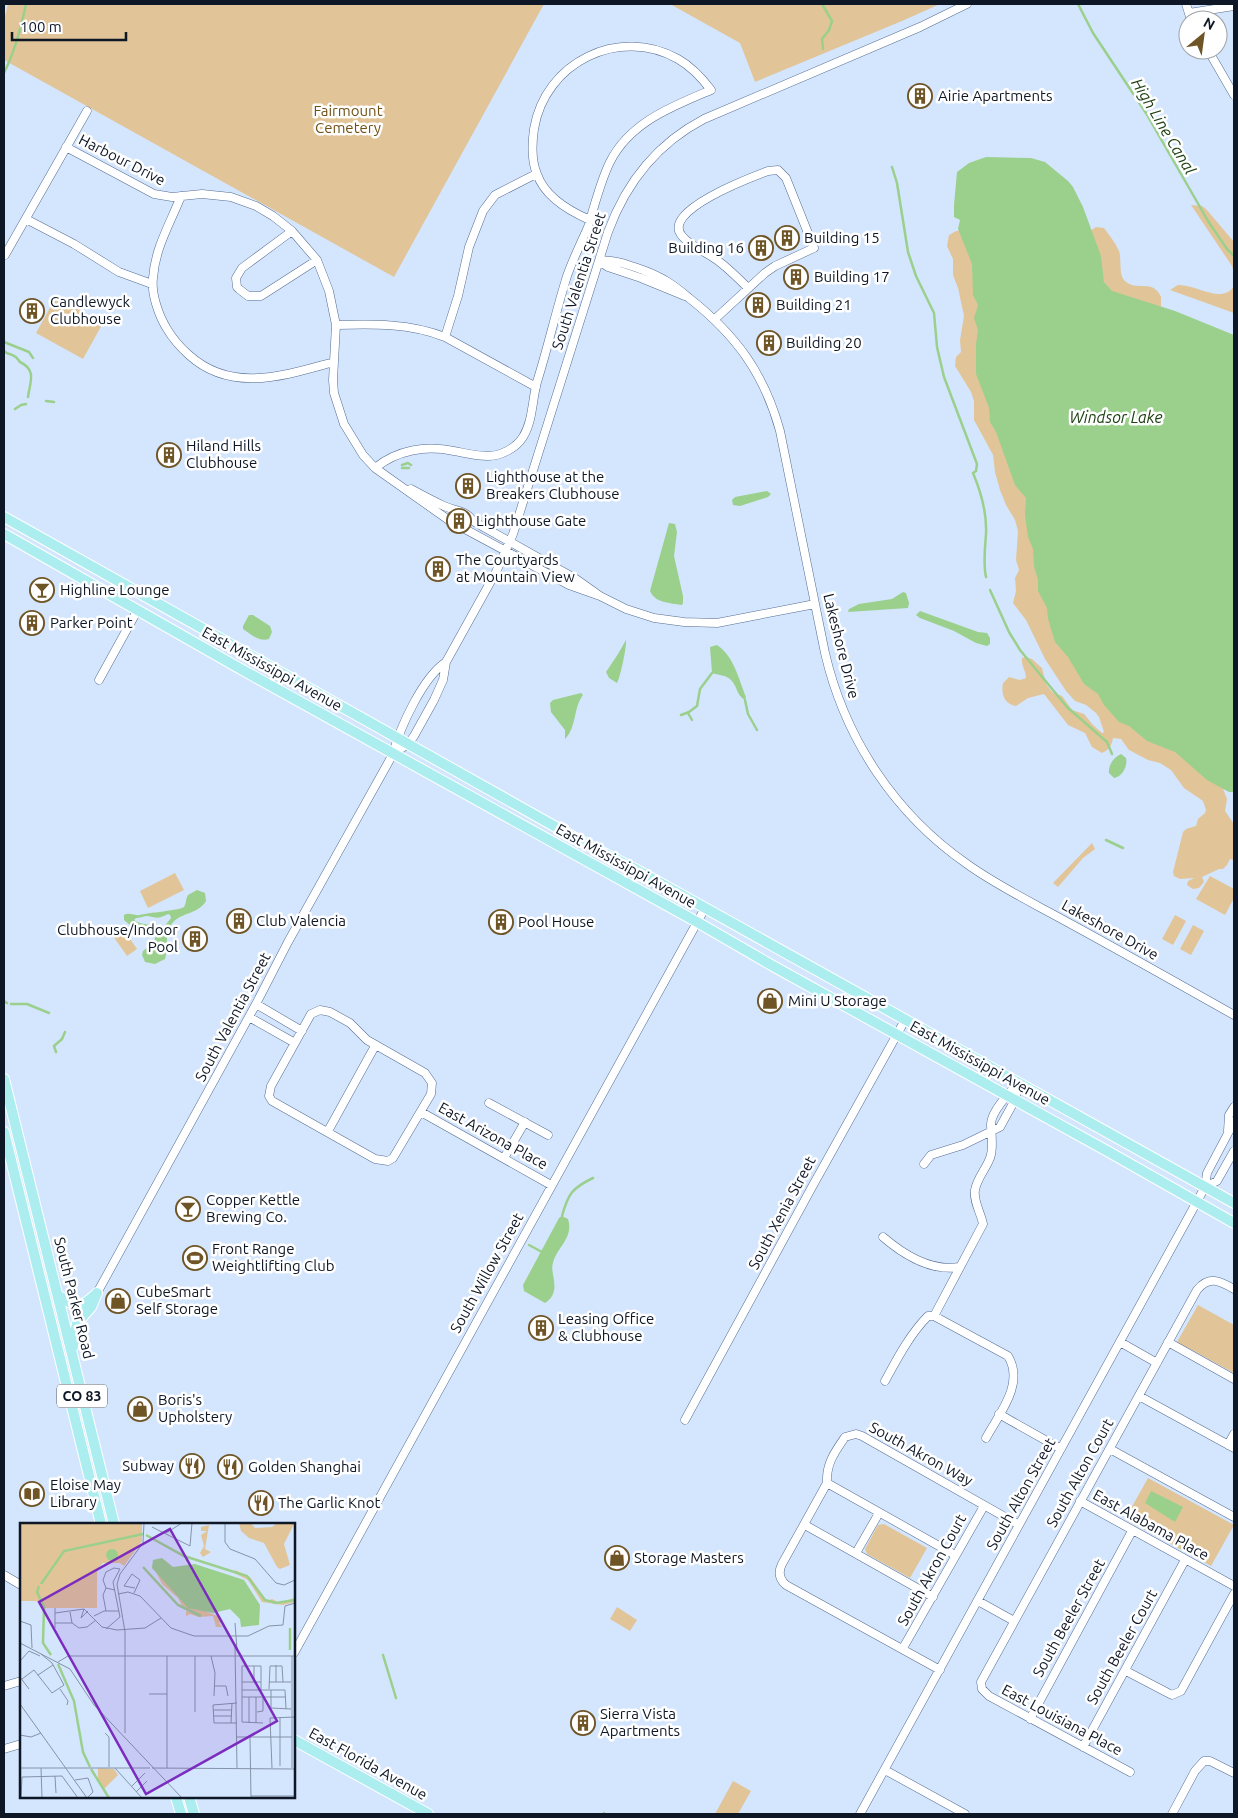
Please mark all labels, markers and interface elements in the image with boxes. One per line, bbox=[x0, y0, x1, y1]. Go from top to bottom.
scale bar bbox=[12, 10, 126, 42]
north arrow bbox=[1178, 10, 1228, 60]
text: N bbox=[1201, 14, 1218, 33]
text: 100 m bbox=[20, 18, 62, 35]
water label: High Line Canal bbox=[1128, 75, 1200, 178]
building icon: Airie Apartments bbox=[907, 83, 933, 109]
place label: Airie Apartments bbox=[938, 87, 1052, 104]
park label: Fairmount Cemetery bbox=[313, 102, 383, 136]
street label: Harbour Drive bbox=[76, 131, 168, 189]
street label: South Valentia Street bbox=[548, 210, 609, 352]
building icon: Building 15 bbox=[774, 225, 800, 251]
place label: Building 15 bbox=[804, 229, 880, 246]
building icon: Building 16 bbox=[748, 235, 774, 261]
place label: Building 16 bbox=[668, 239, 744, 256]
building icon: Building 17 bbox=[783, 264, 809, 290]
place label: Building 17 bbox=[814, 268, 890, 285]
building icon: Building 21 bbox=[745, 292, 771, 318]
place label: Candlewyck Clubhouse bbox=[50, 293, 131, 327]
place label: Building 21 bbox=[776, 296, 852, 313]
building icon: Candlewyck Clubhouse bbox=[19, 298, 45, 324]
building icon: Building 20 bbox=[756, 330, 782, 356]
place label: Building 20 bbox=[786, 334, 862, 351]
water label: Windsor Lake bbox=[1070, 408, 1162, 426]
place label: Hiland Hills Clubhouse bbox=[186, 437, 261, 471]
building icon: Hiland Hills Clubhouse bbox=[156, 442, 182, 468]
place label: Lighthouse at the Breakers Clubhouse bbox=[486, 468, 620, 502]
building icon: Lighthouse at the Breakers Clubhouse bbox=[455, 473, 481, 499]
building icon: Lighthouse Gate bbox=[446, 508, 472, 534]
place label: Lighthouse Gate bbox=[476, 512, 586, 529]
place label: The Courtyards at Mountain View bbox=[456, 551, 575, 585]
building icon: The Courtyards at Mountain View bbox=[425, 556, 451, 582]
bar icon: Highline Lounge bbox=[29, 577, 55, 603]
place label: Highline Lounge bbox=[60, 581, 170, 598]
street label: Lakeshore Drive bbox=[820, 592, 863, 700]
building icon: Parker Point bbox=[19, 610, 45, 636]
place label: Parker Point bbox=[50, 614, 133, 631]
street label: East Mississippi Avenue bbox=[199, 623, 345, 714]
street label: East Mississippi Avenue bbox=[553, 820, 699, 911]
street label: Lakeshore Drive bbox=[1059, 896, 1161, 963]
building icon: Club Valencia bbox=[226, 908, 252, 934]
building icon: Pool House bbox=[488, 909, 514, 935]
place label: Club Valencia bbox=[256, 912, 346, 929]
place label: Pool House bbox=[518, 913, 594, 930]
place label: Clubhouse/Indoor Pool bbox=[57, 921, 178, 955]
building icon: Clubhouse/Indoor Pool bbox=[182, 926, 208, 952]
street label: South Valentia Street bbox=[191, 949, 274, 1084]
shop icon: Mini U Storage bbox=[757, 988, 783, 1014]
place label: Mini U Storage bbox=[788, 992, 887, 1009]
street label: East Mississippi Avenue bbox=[907, 1017, 1053, 1108]
street label: East Arizona Place bbox=[436, 1099, 551, 1173]
street label: South Xenia Street bbox=[745, 1153, 819, 1272]
place label: Copper Kettle Brewing Co. bbox=[206, 1191, 300, 1225]
bar icon: Copper Kettle Brewing Co. bbox=[175, 1196, 201, 1222]
street label: South Willow Street bbox=[447, 1210, 527, 1336]
street label: South Parker Road bbox=[51, 1235, 98, 1360]
place label: Front Range Weightlifting Club bbox=[212, 1240, 335, 1274]
sports icon: Front Range Weightlifting Club bbox=[182, 1245, 208, 1271]
place label: CubeSmart Self Storage bbox=[136, 1283, 218, 1317]
shop icon: CubeSmart Self Storage bbox=[105, 1288, 131, 1314]
place label: Leasing Office & Clubhouse bbox=[558, 1310, 654, 1344]
building icon: Leasing Office & Clubhouse bbox=[528, 1315, 554, 1341]
road number: CO 83 bbox=[57, 1384, 107, 1408]
place label: Boris's Upholstery bbox=[158, 1391, 232, 1425]
shop icon: Boris's Upholstery bbox=[127, 1396, 153, 1422]
street label: South Alton Court bbox=[1043, 1415, 1117, 1530]
street label: South Akron Way bbox=[867, 1418, 976, 1489]
street label: South Alton Street bbox=[983, 1435, 1058, 1553]
restaurant icon: Subway bbox=[179, 1453, 205, 1479]
restaurant icon: Golden Shanghai bbox=[217, 1454, 243, 1480]
place label: Subway bbox=[122, 1457, 174, 1474]
place label: Golden Shanghai bbox=[248, 1458, 361, 1475]
place label: Eloise May Library bbox=[50, 1476, 121, 1510]
library icon: Eloise May Library bbox=[19, 1481, 45, 1507]
street label: East Alabama Place bbox=[1090, 1486, 1212, 1563]
restaurant icon: The Garlic Knot bbox=[248, 1490, 274, 1516]
place label: The Garlic Knot bbox=[278, 1494, 380, 1511]
street label: South Akron Court bbox=[894, 1511, 969, 1629]
inset map bbox=[20, 1523, 295, 1798]
shop icon: Storage Masters bbox=[604, 1545, 630, 1571]
place label: Storage Masters bbox=[634, 1549, 744, 1566]
street label: South Beeler Street bbox=[1029, 1556, 1108, 1680]
street label: South Beeler Court bbox=[1083, 1586, 1160, 1707]
street label: East Louisiana Place bbox=[999, 1681, 1125, 1759]
place label: Sierra Vista Apartments bbox=[600, 1705, 680, 1739]
building icon: Sierra Vista Apartments bbox=[570, 1710, 596, 1736]
street label: East Florida Avenue bbox=[306, 1724, 430, 1803]

